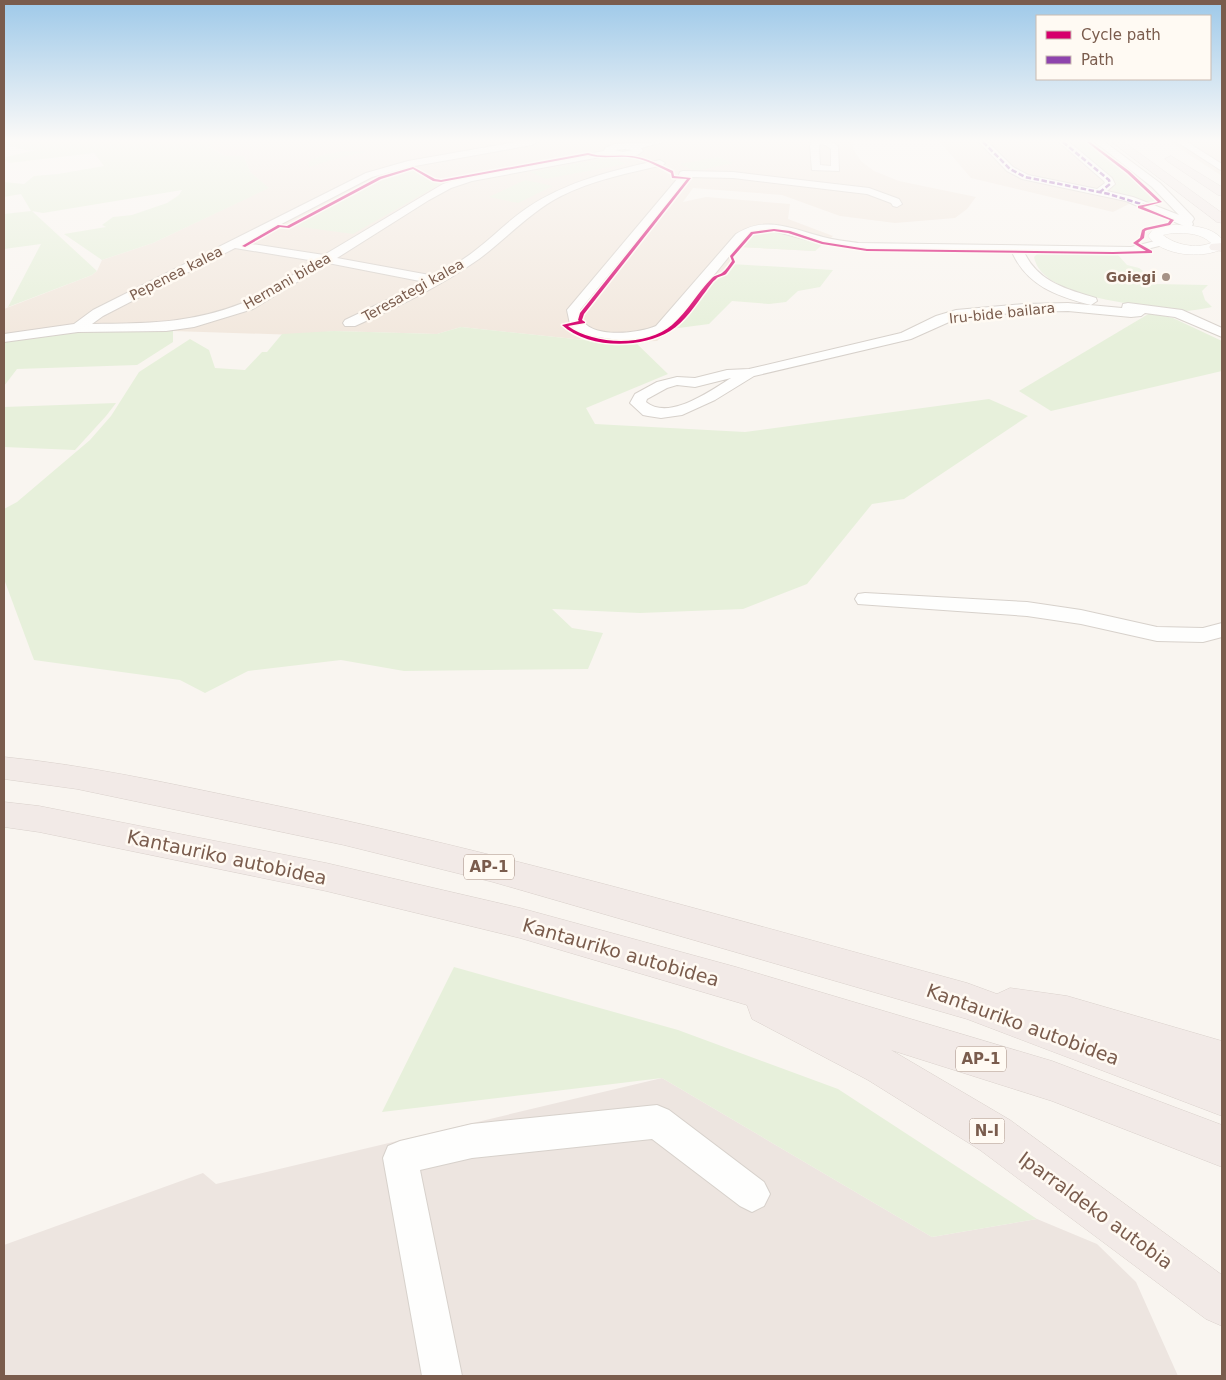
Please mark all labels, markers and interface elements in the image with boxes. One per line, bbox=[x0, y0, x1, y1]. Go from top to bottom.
legend bbox=[1036, 15, 1211, 80]
text: Cycle path bbox=[1081, 26, 1161, 44]
text: Path bbox=[1081, 51, 1114, 69]
street label: Pepenea kalea bbox=[127, 243, 225, 303]
street label: Hernani bidea bbox=[240, 250, 334, 312]
street label: Teresategi kalea bbox=[359, 255, 467, 325]
place label: Goiegi bbox=[1106, 269, 1156, 285]
marker: Goiegi bbox=[1160, 271, 1172, 283]
street label: Iru-bide bailara bbox=[948, 299, 1056, 327]
street label: Kantauriko autobidea bbox=[125, 825, 329, 889]
road number: AP-1 bbox=[464, 854, 514, 880]
street label: Kantauriko autobidea bbox=[520, 913, 722, 991]
street label: Kantauriko autobidea bbox=[924, 979, 1122, 1069]
road number: AP-1 bbox=[956, 1046, 1006, 1072]
road number: N-I bbox=[970, 1118, 1004, 1144]
street label: Iparraldeko autobia bbox=[1015, 1147, 1177, 1273]

